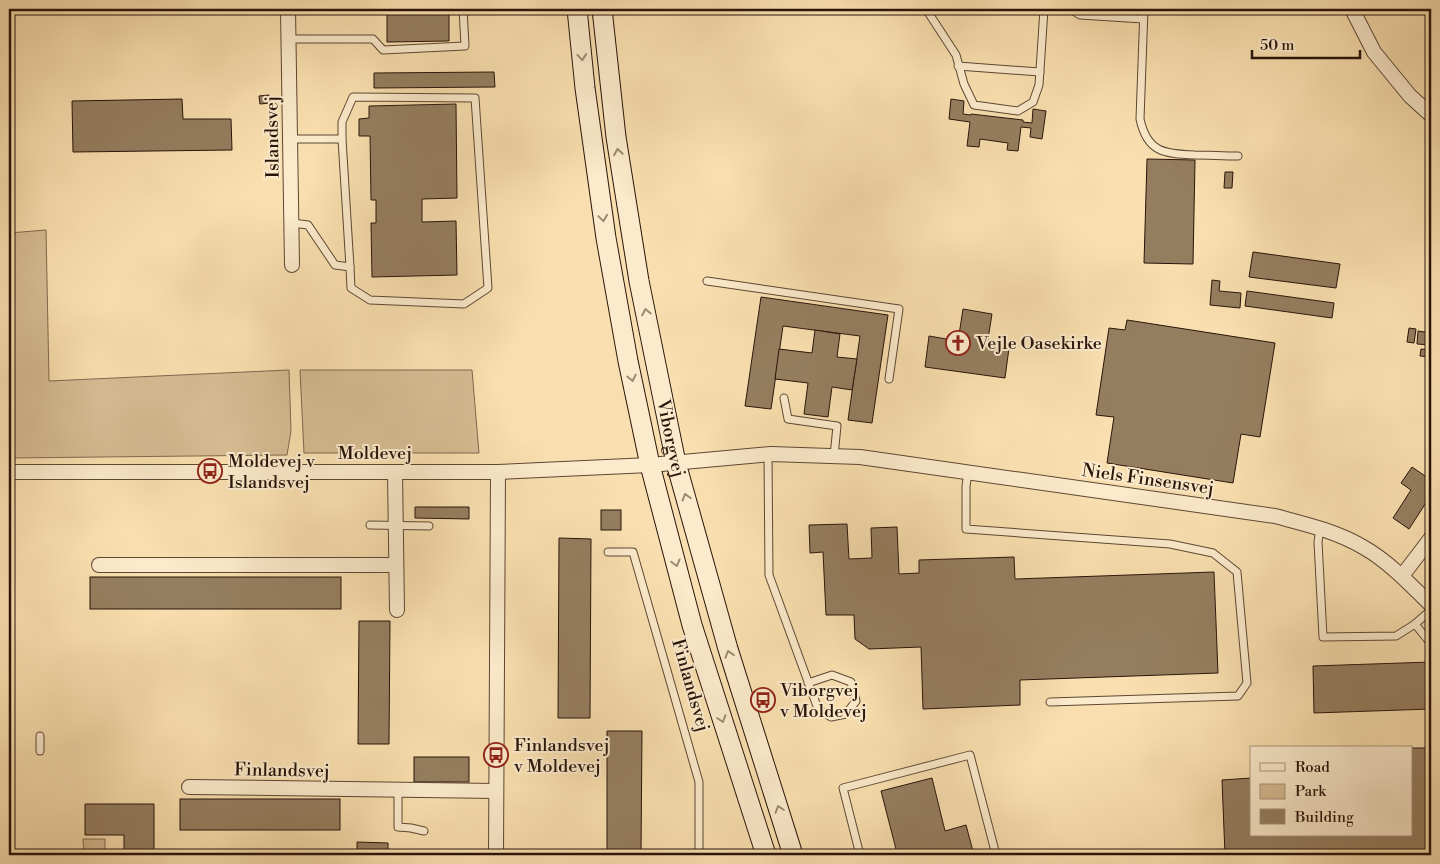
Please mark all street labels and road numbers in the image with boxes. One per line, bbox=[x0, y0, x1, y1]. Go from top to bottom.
street label: Islandsvej bbox=[260, 96, 285, 178]
street label: Viborgvej bbox=[651, 396, 690, 480]
street label: Moldevej bbox=[338, 442, 412, 465]
street label: Niels Finsensvej bbox=[1080, 459, 1216, 500]
street label: Finlandsvej bbox=[666, 636, 715, 734]
street label: Finlandsvej bbox=[234, 758, 330, 783]

